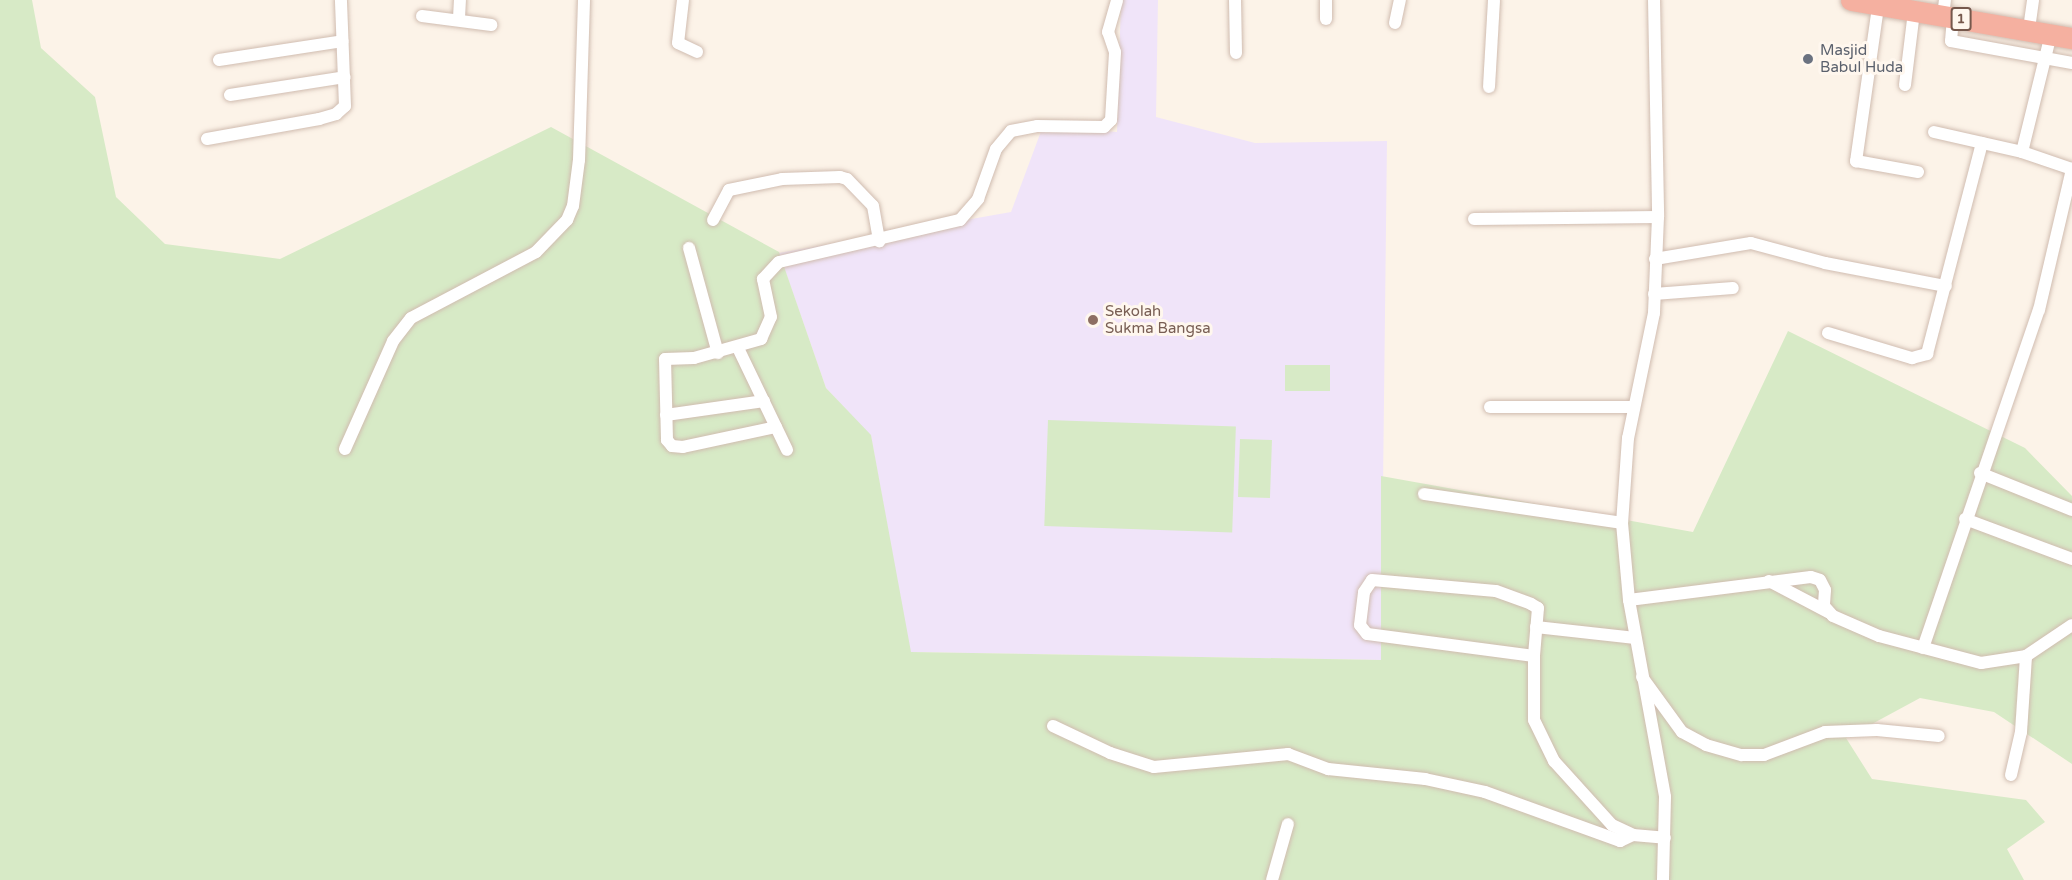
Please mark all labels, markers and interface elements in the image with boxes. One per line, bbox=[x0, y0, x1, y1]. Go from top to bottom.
road number: 1 bbox=[1950, 8, 1972, 30]
place label: Masjid Babul Huda bbox=[1820, 41, 1903, 76]
marker: Masjid Babul Huda bbox=[1801, 52, 1815, 66]
place label: Sekolah Sukma Bangsa bbox=[1105, 302, 1211, 337]
marker: Sekolah Sukma Bangsa bbox=[1086, 313, 1100, 327]

